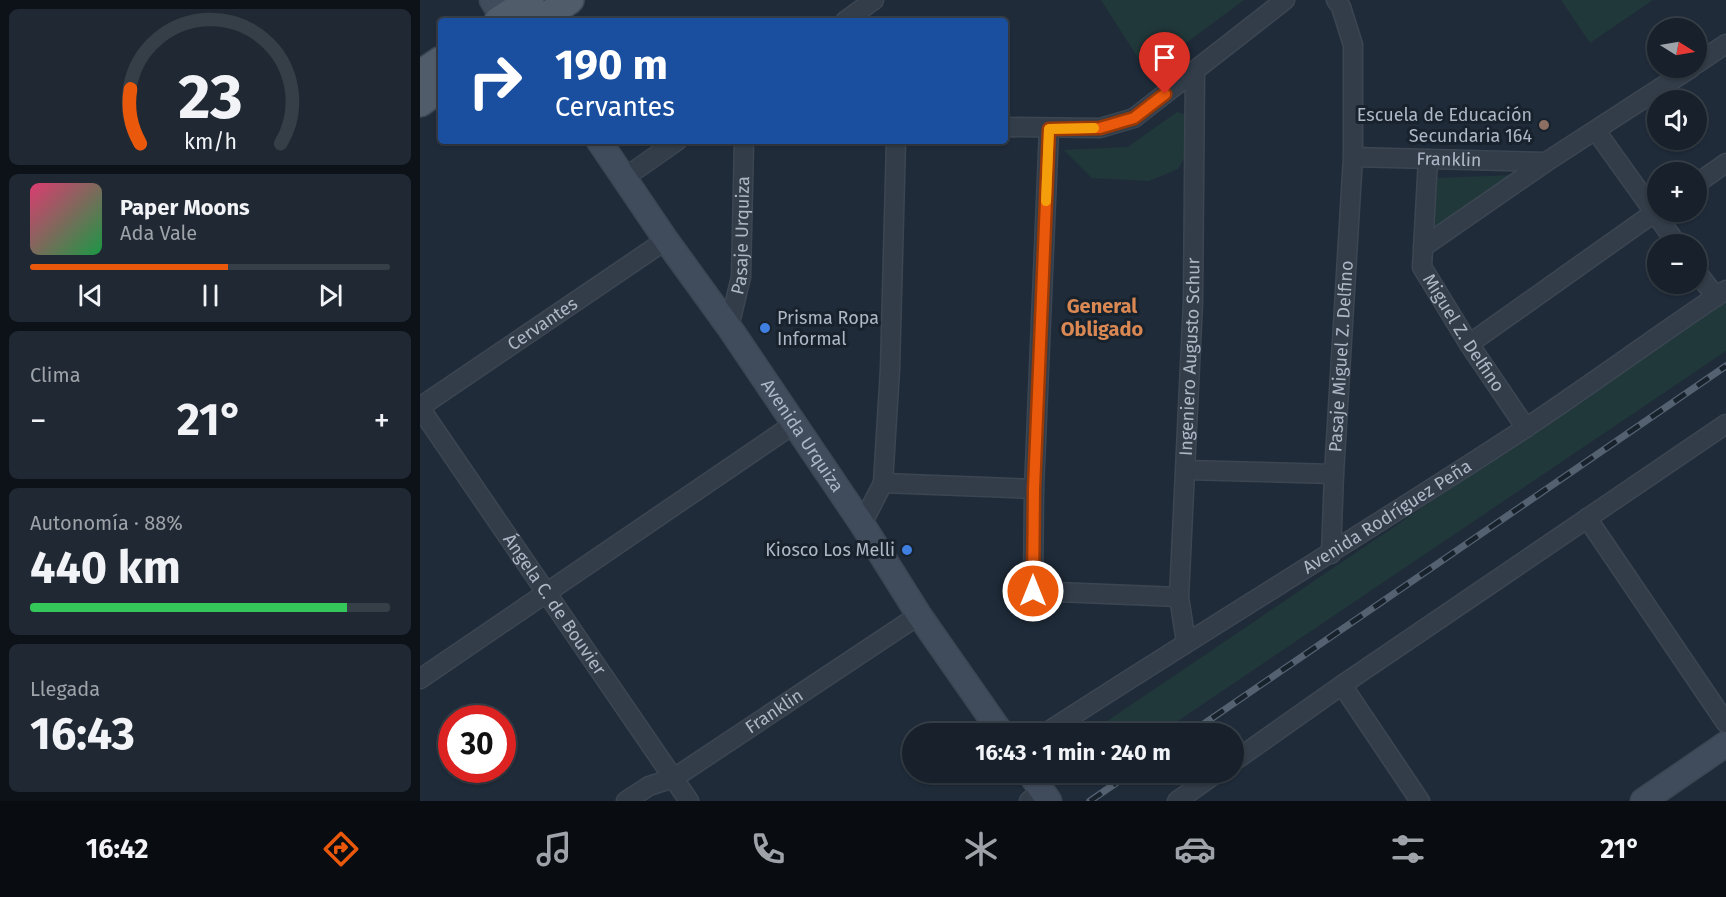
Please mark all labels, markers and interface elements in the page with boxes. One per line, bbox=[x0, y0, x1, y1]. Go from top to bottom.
north arrow bbox=[1647, 18, 1707, 78]
map controls bbox=[1647, 18, 1707, 294]
pin bbox=[1139, 32, 1190, 94]
text: 190 m bbox=[555, 40, 668, 90]
icon: arrive bbox=[1148, 41, 1181, 74]
icon: right bbox=[456, 42, 534, 120]
text: 23 bbox=[178, 60, 242, 135]
button: sound bbox=[1647, 90, 1707, 150]
text: Cervantes bbox=[555, 91, 675, 123]
place label: Escuela de Educación Secundaria 164 bbox=[1357, 104, 1532, 147]
marker: Escuela de Educación Secundaria 164 bbox=[1537, 118, 1551, 132]
text: km/h bbox=[183, 129, 237, 155]
street label: Franklin bbox=[1416, 148, 1482, 171]
button: + bbox=[1647, 162, 1707, 222]
street label: Pasaje Urquiza bbox=[726, 176, 754, 297]
text: Paper Moons bbox=[120, 194, 250, 221]
text: Ada Vale bbox=[120, 221, 197, 245]
button: − bbox=[1647, 234, 1707, 294]
street label: Ingeniero Augusto Schur bbox=[1175, 257, 1204, 457]
street label: Pasaje Miguel Z. Delfino bbox=[1324, 260, 1358, 453]
street label: Miguel Z. Delfino bbox=[1418, 270, 1509, 396]
icon: previous bbox=[74, 279, 107, 312]
icon: pause bbox=[194, 279, 227, 312]
icon: next bbox=[314, 279, 347, 312]
street label: Cervantes bbox=[503, 292, 582, 355]
district label: General Obligado bbox=[1061, 294, 1144, 341]
place label: Prisma Ropa Informal bbox=[777, 307, 879, 350]
marker: Prisma Ropa Informal bbox=[758, 321, 772, 335]
text: Clima bbox=[30, 363, 81, 387]
street label: Avenida Urquiza bbox=[756, 375, 848, 496]
text: 21° bbox=[177, 393, 243, 447]
text: − bbox=[30, 401, 47, 441]
text: + bbox=[374, 401, 390, 441]
street label: Avenida Rodríguez Peña bbox=[1298, 455, 1476, 579]
text: Autonomía · 88% bbox=[30, 511, 183, 535]
street label: Ángela C. de Bouvier bbox=[498, 529, 611, 679]
place label: Kiosco Los Melli bbox=[765, 539, 895, 561]
text: 440 km bbox=[30, 541, 181, 595]
marker: Kiosco Los Melli bbox=[900, 543, 914, 557]
position arrow bbox=[1001, 559, 1065, 623]
text: Llegada bbox=[30, 677, 100, 701]
street label: Franklin bbox=[741, 684, 807, 739]
speed limit sign: 30 bbox=[438, 705, 516, 783]
text: 16:43 bbox=[30, 707, 135, 761]
text: 16:43 · 1 min · 240 m bbox=[975, 739, 1171, 766]
icon: directions bbox=[320, 828, 362, 870]
icon: music bbox=[533, 828, 575, 870]
icon: phone bbox=[747, 828, 789, 870]
icon: climate bbox=[960, 828, 1002, 870]
icon: car bbox=[1174, 828, 1216, 870]
icon: filters bbox=[1387, 828, 1429, 870]
text: 16:42 bbox=[86, 833, 148, 865]
text: 21° bbox=[1600, 833, 1640, 865]

